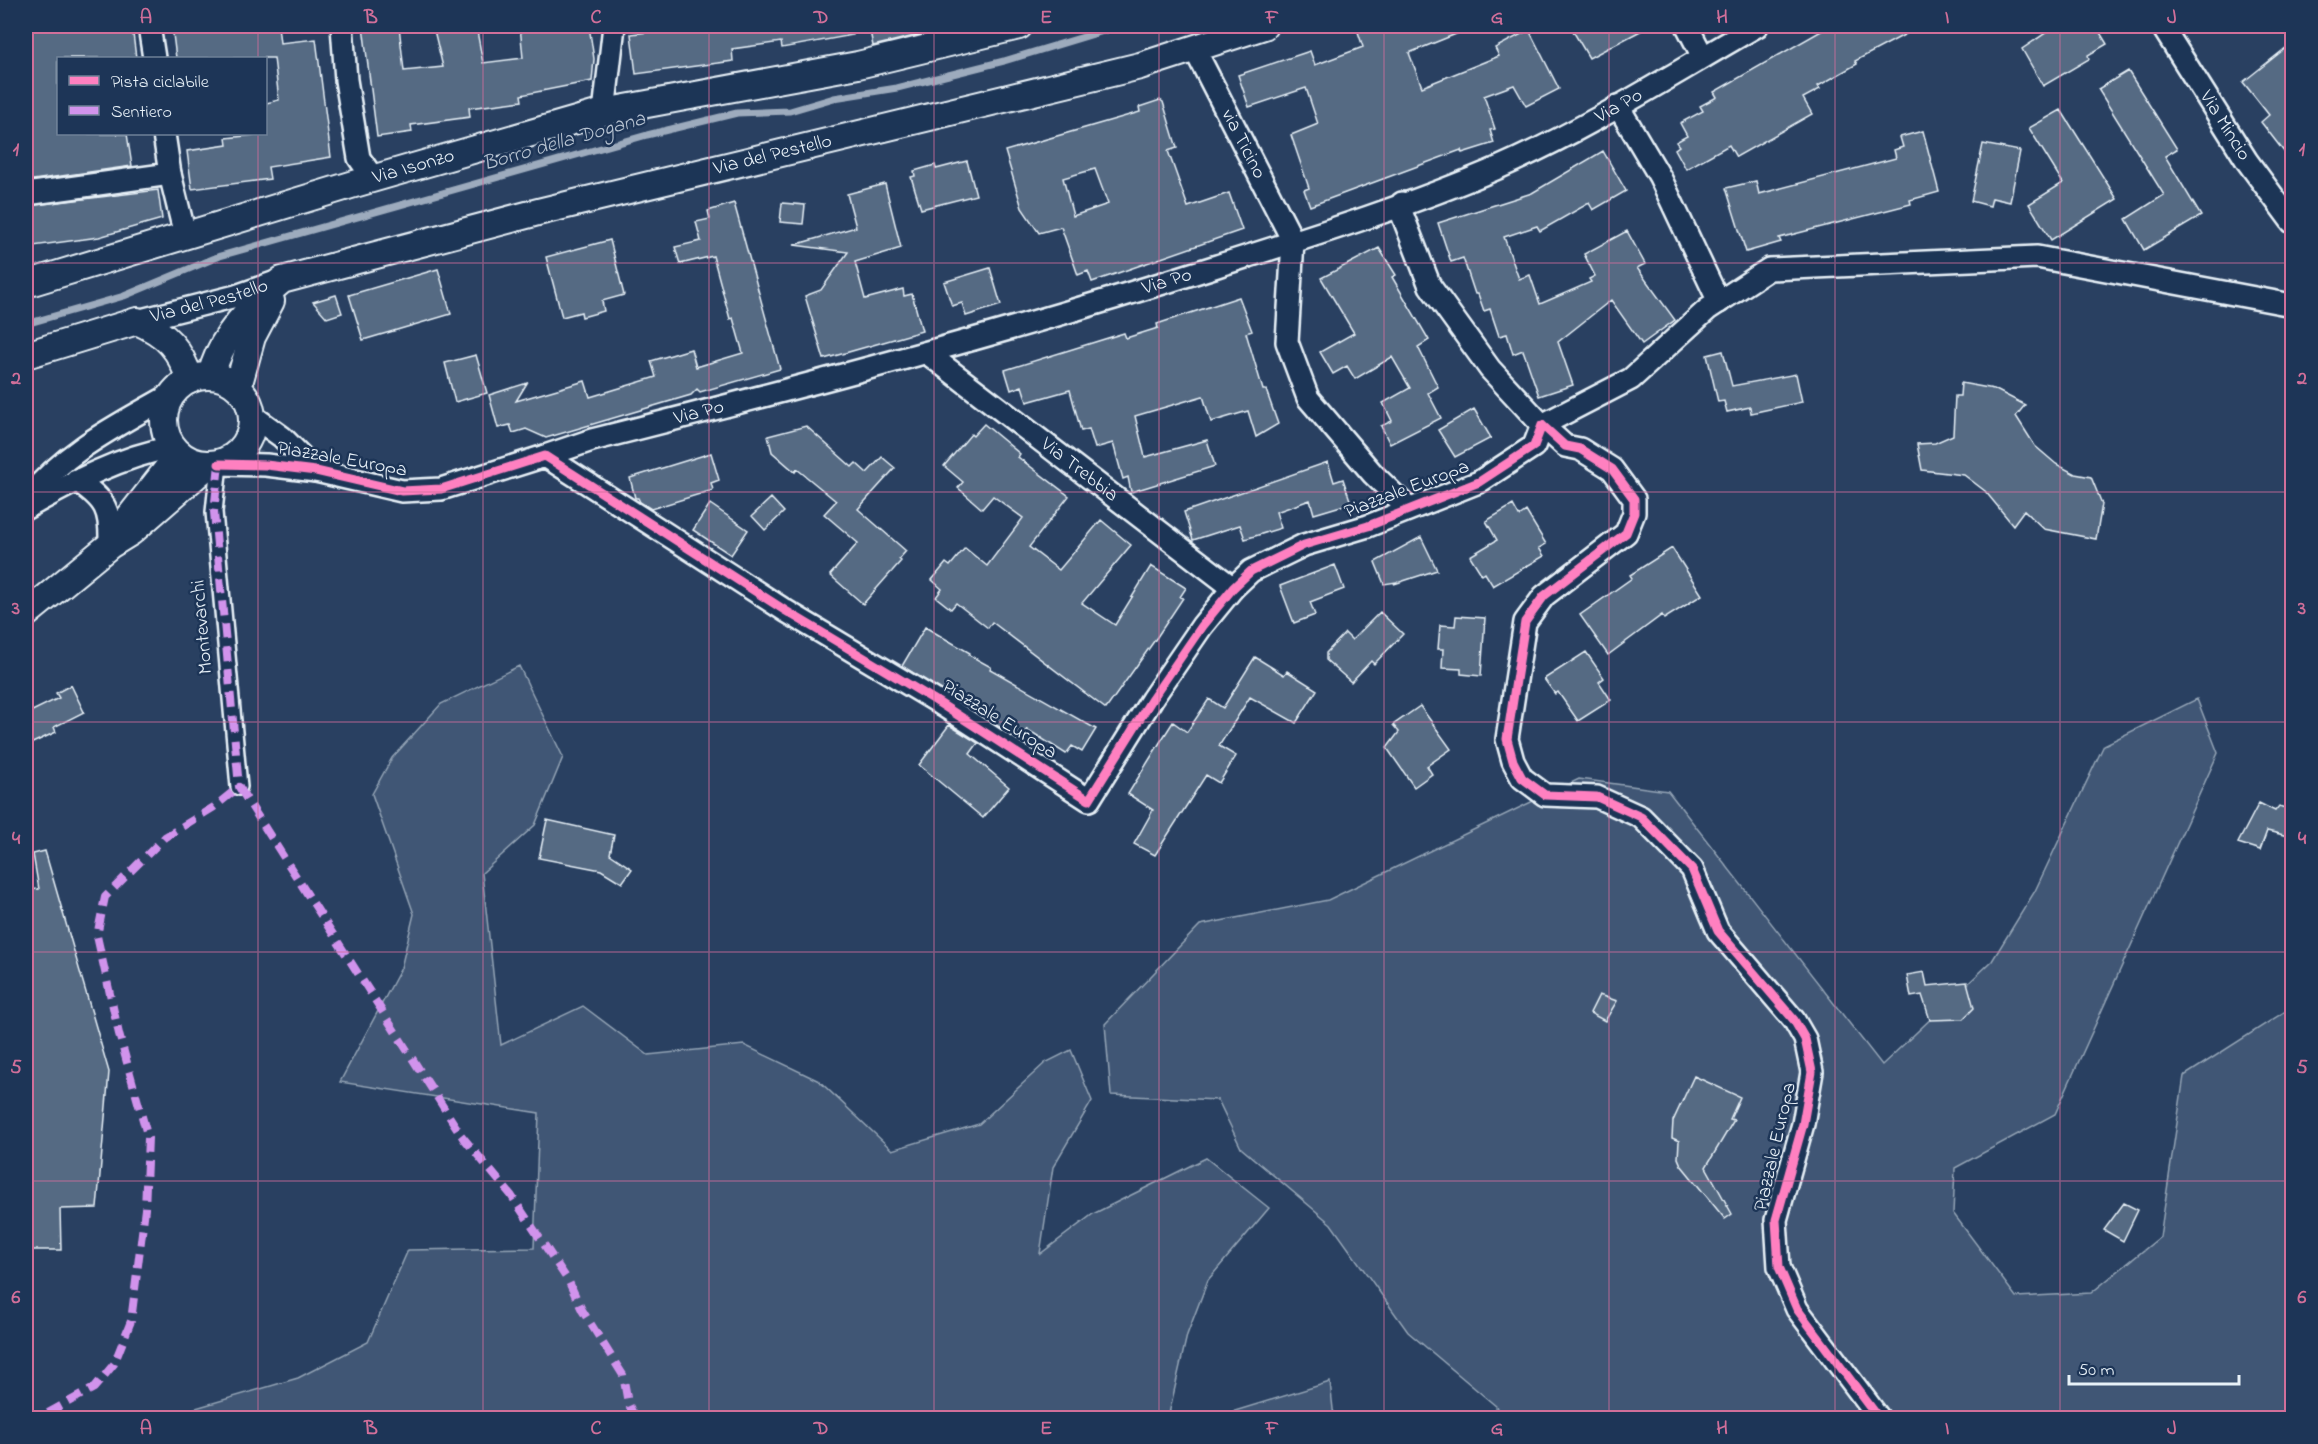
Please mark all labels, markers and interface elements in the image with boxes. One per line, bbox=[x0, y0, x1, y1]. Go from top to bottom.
text: A bbox=[140, 4, 152, 33]
text: B bbox=[363, 4, 378, 33]
text: C bbox=[591, 4, 602, 33]
text: D bbox=[813, 4, 828, 33]
text: E bbox=[1040, 4, 1052, 33]
text: F bbox=[1265, 4, 1279, 33]
text: G bbox=[1491, 4, 1504, 33]
text: H bbox=[1716, 4, 1728, 33]
text: I bbox=[1945, 4, 1950, 33]
text: J bbox=[2167, 4, 2177, 33]
legend bbox=[57, 57, 267, 135]
text: Pista ciclabile bbox=[111, 70, 210, 96]
street label: Via Po bbox=[1589, 81, 1648, 132]
street label: Via Mincio bbox=[2191, 84, 2258, 167]
text: Sentiero bbox=[111, 100, 172, 126]
water label: Borro della Dogana bbox=[479, 104, 650, 181]
street label: via Ticino bbox=[1213, 104, 1273, 184]
street label: Via del Pestello bbox=[710, 127, 835, 184]
text: 1 bbox=[13, 136, 20, 165]
text: 1 bbox=[2299, 136, 2306, 165]
street label: Via Isonzo bbox=[368, 141, 458, 193]
street label: Via Po bbox=[1138, 260, 1195, 303]
street label: Via del Pestello bbox=[147, 271, 272, 332]
text: 2 bbox=[10, 365, 21, 394]
text: 2 bbox=[2296, 365, 2307, 394]
street label: Via Po bbox=[670, 392, 727, 433]
street label: Via Trebbia bbox=[1033, 430, 1124, 509]
street label: Piazzale Europa bbox=[275, 434, 409, 486]
street label: Piazzale Europa bbox=[1340, 453, 1474, 527]
street label: Montevarchi bbox=[184, 579, 222, 675]
text: 3 bbox=[11, 595, 20, 624]
text: 3 bbox=[2297, 595, 2306, 624]
street label: Piazzale Europa bbox=[936, 673, 1062, 767]
text: 4 bbox=[12, 825, 21, 854]
text: 4 bbox=[2298, 825, 2307, 854]
text: 5 bbox=[10, 1054, 22, 1083]
text: 5 bbox=[2296, 1054, 2308, 1083]
street label: Piazzale Europa bbox=[1747, 1080, 1805, 1214]
text: 6 bbox=[12, 1284, 21, 1313]
text: 6 bbox=[2298, 1284, 2307, 1313]
scale bar bbox=[2069, 1348, 2238, 1386]
text: 50 m bbox=[2078, 1358, 2115, 1384]
text: A bbox=[140, 1415, 152, 1444]
text: B bbox=[363, 1415, 378, 1444]
text: C bbox=[591, 1415, 602, 1444]
text: D bbox=[813, 1415, 828, 1444]
text: E bbox=[1040, 1415, 1052, 1444]
text: F bbox=[1265, 1415, 1279, 1444]
text: G bbox=[1491, 1415, 1504, 1444]
text: H bbox=[1716, 1415, 1728, 1444]
text: I bbox=[1945, 1415, 1950, 1444]
text: J bbox=[2167, 1415, 2177, 1444]

